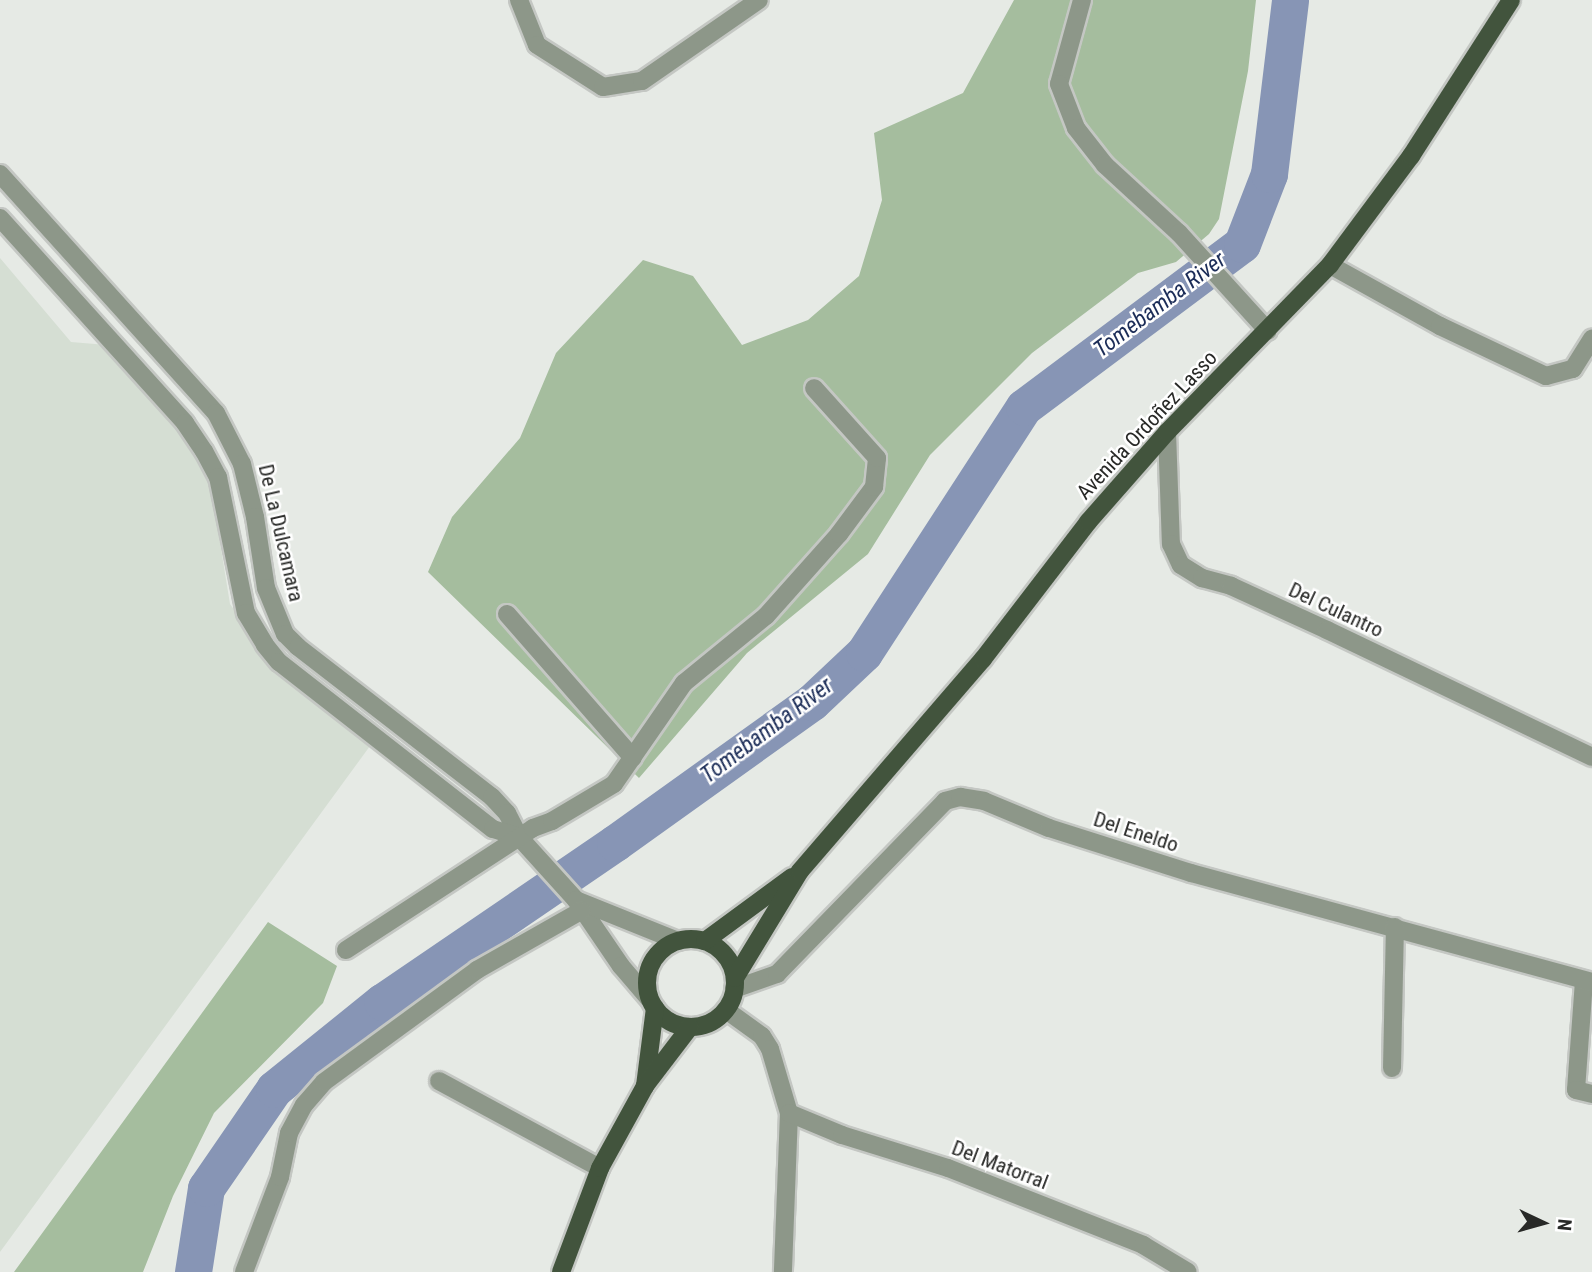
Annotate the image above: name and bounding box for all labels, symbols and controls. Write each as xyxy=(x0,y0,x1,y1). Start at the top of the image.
water label: Tomebamba River xyxy=(1089,246,1231,364)
street label: Avenida Ordoñez Lasso xyxy=(1072,345,1222,505)
street label: De La Dulcamara xyxy=(253,462,309,604)
street label: Del Culantro xyxy=(1285,577,1387,643)
water label: Tomebamba River xyxy=(696,672,838,790)
street label: Del Eneldo xyxy=(1090,806,1182,858)
street label: Del Matorral xyxy=(948,1135,1052,1195)
north arrow xyxy=(1508,1188,1578,1258)
text: N xyxy=(1552,1218,1576,1232)

